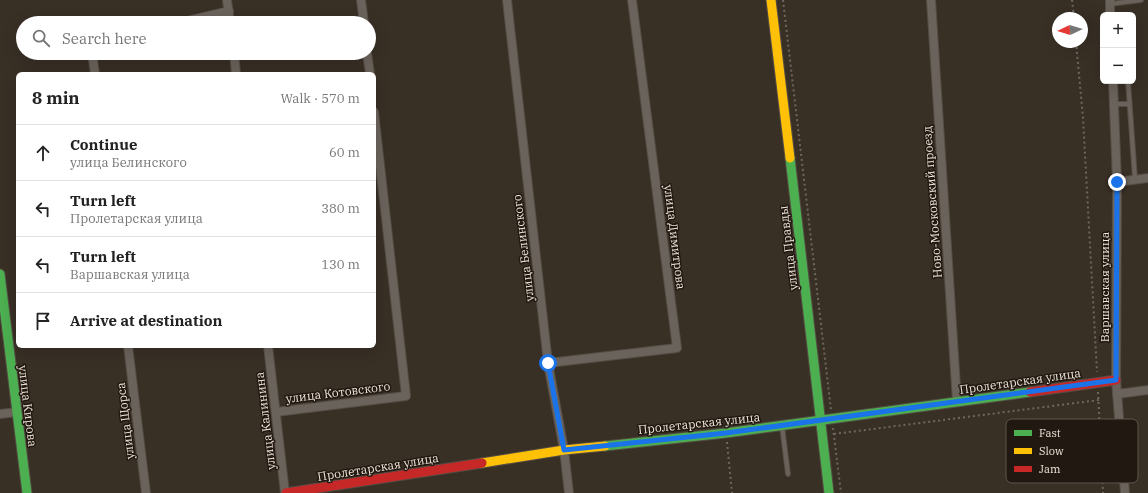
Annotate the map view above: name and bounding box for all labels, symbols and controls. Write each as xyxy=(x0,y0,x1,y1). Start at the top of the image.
north arrow xyxy=(1052,12,1088,48)
map controls xyxy=(1100,12,1136,84)
button: + xyxy=(1100,12,1136,48)
search box xyxy=(16,16,376,60)
icon: search xyxy=(30,27,52,49)
text: Search here xyxy=(62,29,147,48)
button: − xyxy=(1100,48,1136,84)
text: 8 min xyxy=(32,87,80,109)
text: Walk · 570 m xyxy=(281,90,360,107)
street label: Ново-Московский проезд xyxy=(919,125,945,279)
text: Continue xyxy=(70,135,137,154)
icon: ahead xyxy=(32,142,54,164)
text: 60 m xyxy=(329,144,360,161)
text: улица Белинского xyxy=(70,154,187,171)
route end xyxy=(1108,173,1126,191)
street label: улица Димитрова xyxy=(661,184,689,291)
text: Turn left xyxy=(70,191,136,210)
street label: улица Белинского xyxy=(509,193,537,302)
icon: left xyxy=(32,198,54,220)
text: 380 m xyxy=(321,200,360,217)
street label: улица Правды xyxy=(775,204,801,291)
text: Пролетарская улица xyxy=(70,210,203,227)
street label: Варшавская улица xyxy=(1097,231,1112,342)
text: Turn left xyxy=(70,247,136,266)
icon: left xyxy=(32,254,54,276)
text: 130 m xyxy=(321,256,360,273)
text: Варшавская улица xyxy=(70,266,190,283)
icon: arrive xyxy=(32,310,54,332)
text: Arrive at destination xyxy=(70,311,222,330)
route start xyxy=(539,354,557,372)
street label: улица Кирова xyxy=(16,364,40,448)
street label: Пролетарская улица xyxy=(958,365,1082,397)
street label: улица Калинина xyxy=(251,371,278,471)
street label: улица Котовского xyxy=(285,378,391,406)
street label: улица Щорса xyxy=(113,381,137,460)
street label: Пролетарская улица xyxy=(637,409,761,437)
legend xyxy=(1006,419,1138,483)
text: Fast xyxy=(1039,426,1061,440)
text: Slow xyxy=(1039,444,1064,458)
street label: Пролетарская улица xyxy=(316,450,440,484)
text: Jam xyxy=(1039,462,1061,476)

